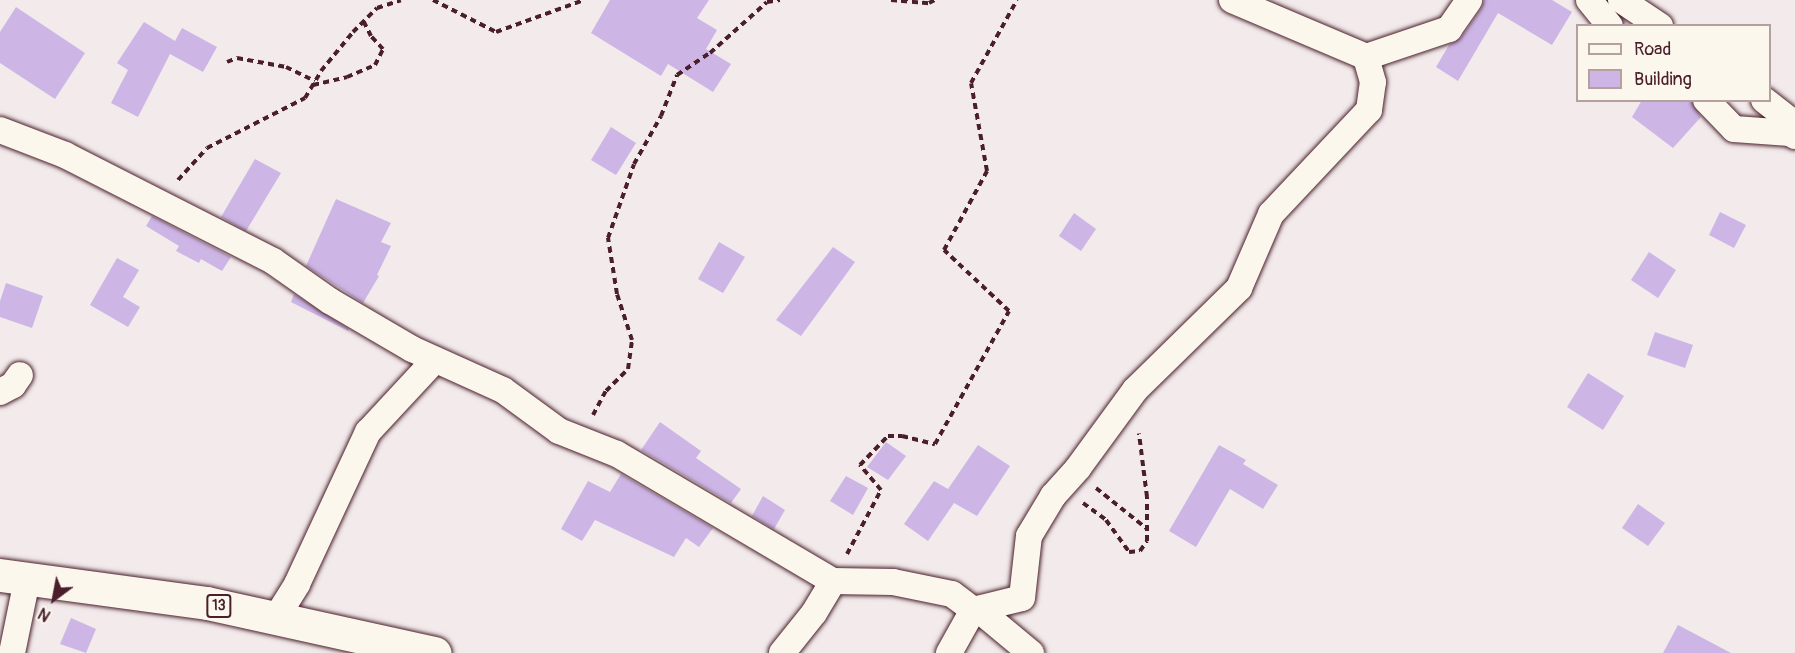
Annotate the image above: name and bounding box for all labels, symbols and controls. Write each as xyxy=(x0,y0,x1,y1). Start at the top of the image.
legend xyxy=(1576,24,1771,102)
text: Road xyxy=(1634,38,1671,61)
text: Building xyxy=(1634,68,1692,91)
north arrow xyxy=(24,569,84,629)
road number: 13 xyxy=(206,595,232,617)
text: N xyxy=(35,603,54,626)

